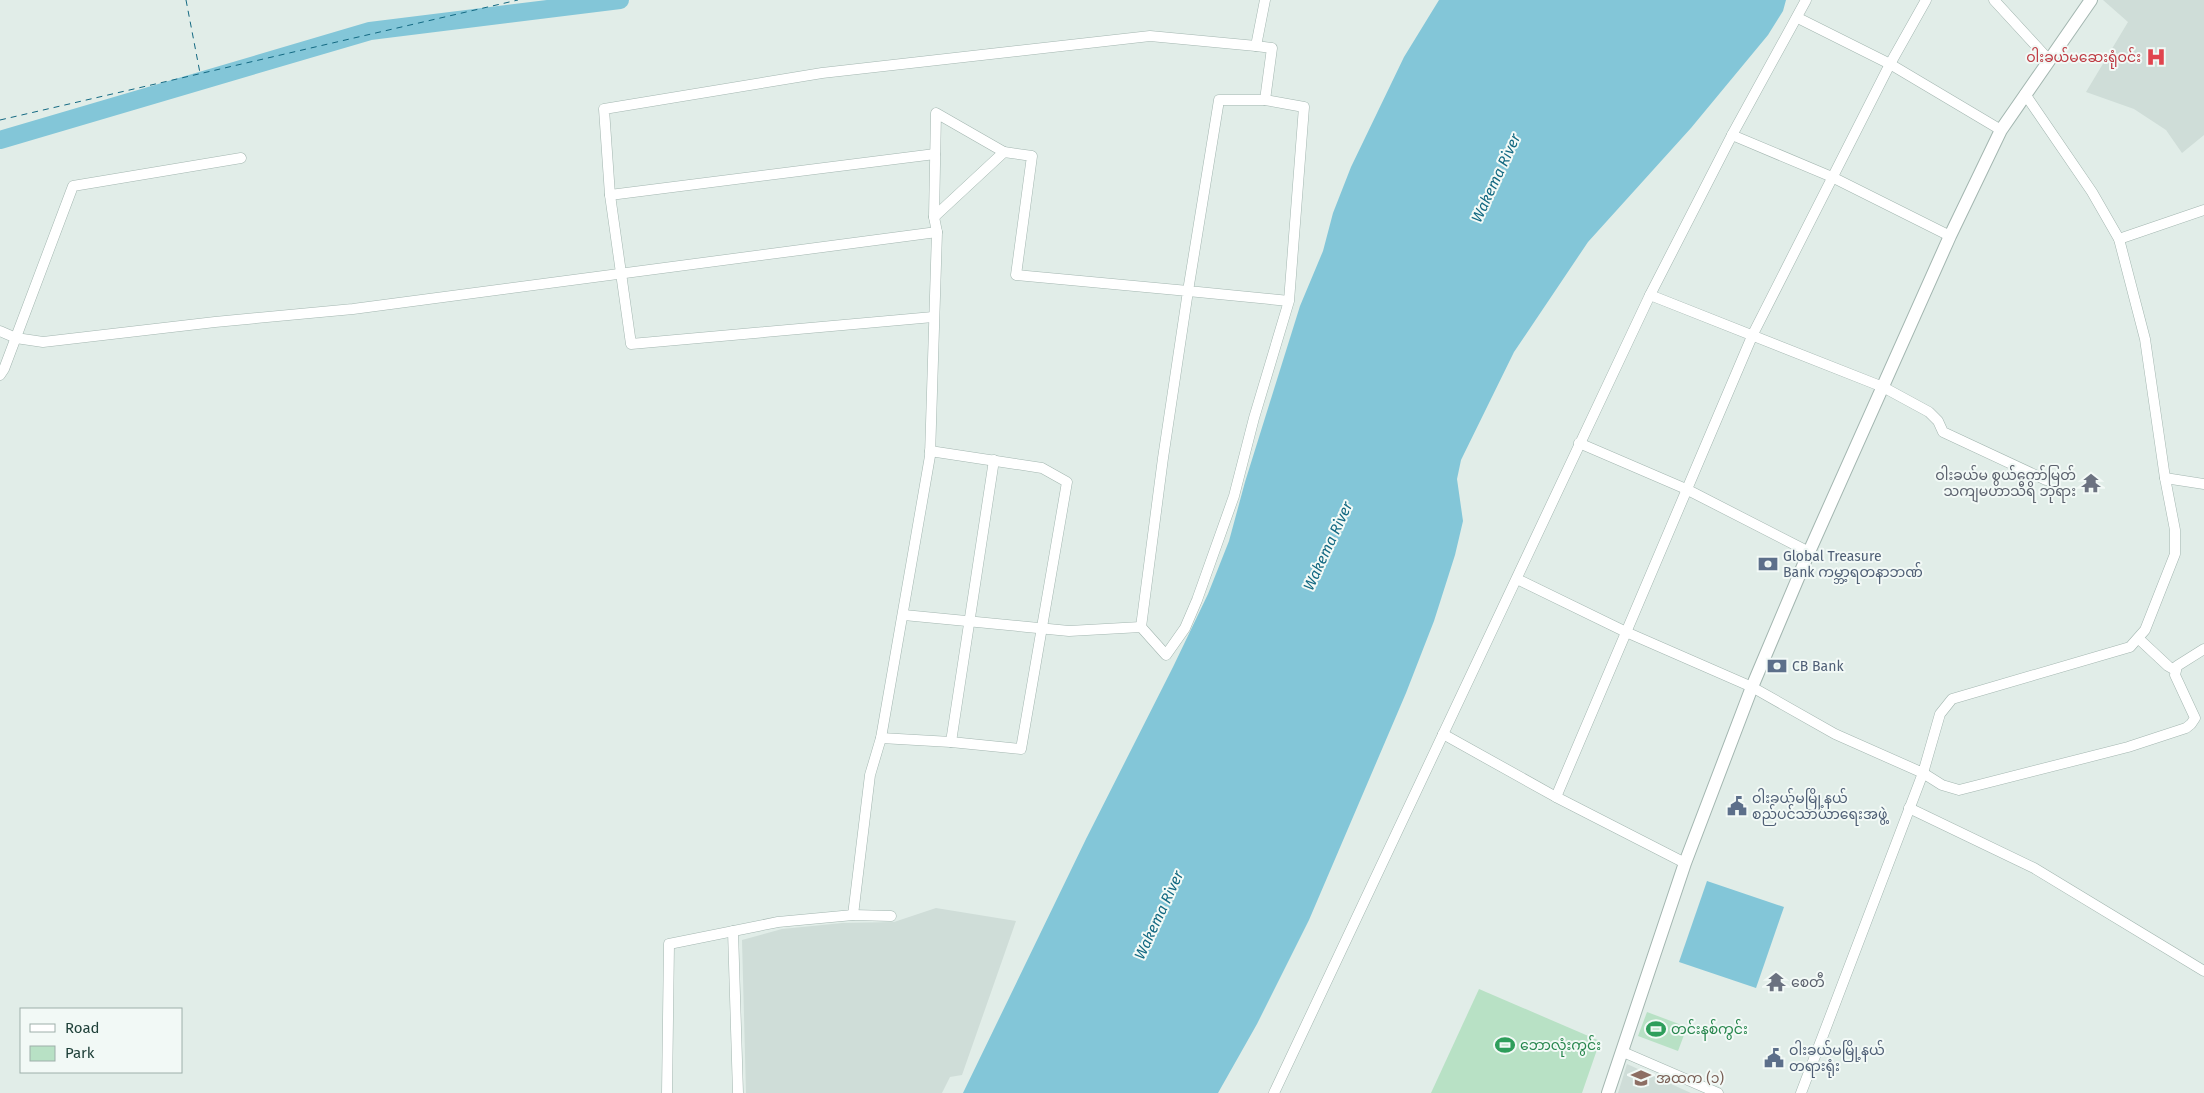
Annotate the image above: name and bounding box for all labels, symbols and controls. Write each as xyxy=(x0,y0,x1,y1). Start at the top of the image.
hospital icon: ဝါးခယ်မဆေးရုံဝင်း xyxy=(2145,46,2167,68)
place label: ဝါးခယ်မဆေးရုံဝင်း xyxy=(2026,47,2141,69)
water label: Wakema River xyxy=(1468,130,1525,225)
place label: ဝါးခယ်မ စွယ်တော်မြတ် သကျမဟာသီရိ ဘုရား xyxy=(1935,465,2076,503)
temple icon: ဝါးခယ်မ စွယ်တော်မြတ် သကျမဟာသီရိ ဘုရား xyxy=(2080,472,2102,494)
water label: Wakema River xyxy=(1300,498,1357,593)
place label: Global Treasure Bank ကမ္ဘာ့ရတနာဘဏ် xyxy=(1783,548,1923,584)
bank icon: Global Treasure Bank ကမ္ဘာ့ရတနာဘဏ် xyxy=(1757,553,1779,575)
bank icon: CB Bank xyxy=(1766,655,1788,677)
place label: CB Bank xyxy=(1792,658,1844,675)
place label: ဝါးခယ်မမြို့နယ် စည်ပင်သာယာရေးအဖွဲ့ xyxy=(1752,788,1889,826)
public building icon: ဝါးခယ်မမြို့နယ် စည်ပင်သာယာရေးအဖွဲ့ xyxy=(1726,795,1748,817)
water label: Wakema River xyxy=(1131,867,1188,962)
temple icon: စေတီ xyxy=(1765,971,1787,993)
place label: စေတီ xyxy=(1791,972,1825,991)
legend xyxy=(20,1008,182,1073)
sports icon: တင်းနစ်ကွင်း xyxy=(1645,1018,1667,1040)
text: Road xyxy=(65,1019,100,1037)
place label: တင်းနစ်ကွင်း xyxy=(1671,1019,1748,1041)
sports icon: ဘောလုံးကွင်း xyxy=(1494,1034,1516,1056)
place label: ဘောလုံးကွင်း xyxy=(1520,1035,1601,1057)
place label: ဝါးခယ်မမြို့နယ် တရားရုံး xyxy=(1789,1040,1885,1078)
text: Park xyxy=(65,1044,95,1062)
public building icon: ဝါးခယ်မမြို့နယ် တရားရုံး xyxy=(1763,1047,1785,1069)
school or university icon: အထက (၁) xyxy=(1630,1067,1652,1089)
place label: အထက (၁) xyxy=(1656,1070,1724,1087)

